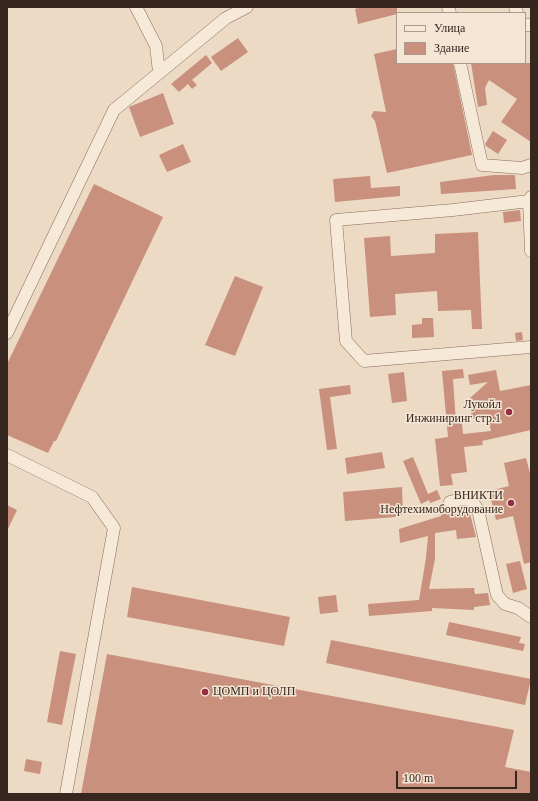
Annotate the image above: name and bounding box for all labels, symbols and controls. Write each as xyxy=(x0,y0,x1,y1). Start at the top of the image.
legend xyxy=(396,12,526,64)
text: Улица xyxy=(434,21,465,35)
text: Здание xyxy=(434,41,469,55)
place label: Лукойл Инжиниринг стр.1 xyxy=(406,398,501,426)
marker: Лукойл Инжиниринг стр.1 xyxy=(504,407,514,417)
place label: ВНИКТИ Нефтехимоборудование xyxy=(380,489,503,517)
marker: ВНИКТИ Нефтехимоборудование xyxy=(506,498,516,508)
place label: ЦОМП и ЦОЛП xyxy=(213,685,295,699)
marker: ЦОМП и ЦОЛП xyxy=(200,687,210,697)
scale bar xyxy=(398,763,519,789)
text: 100 m xyxy=(403,771,433,785)

